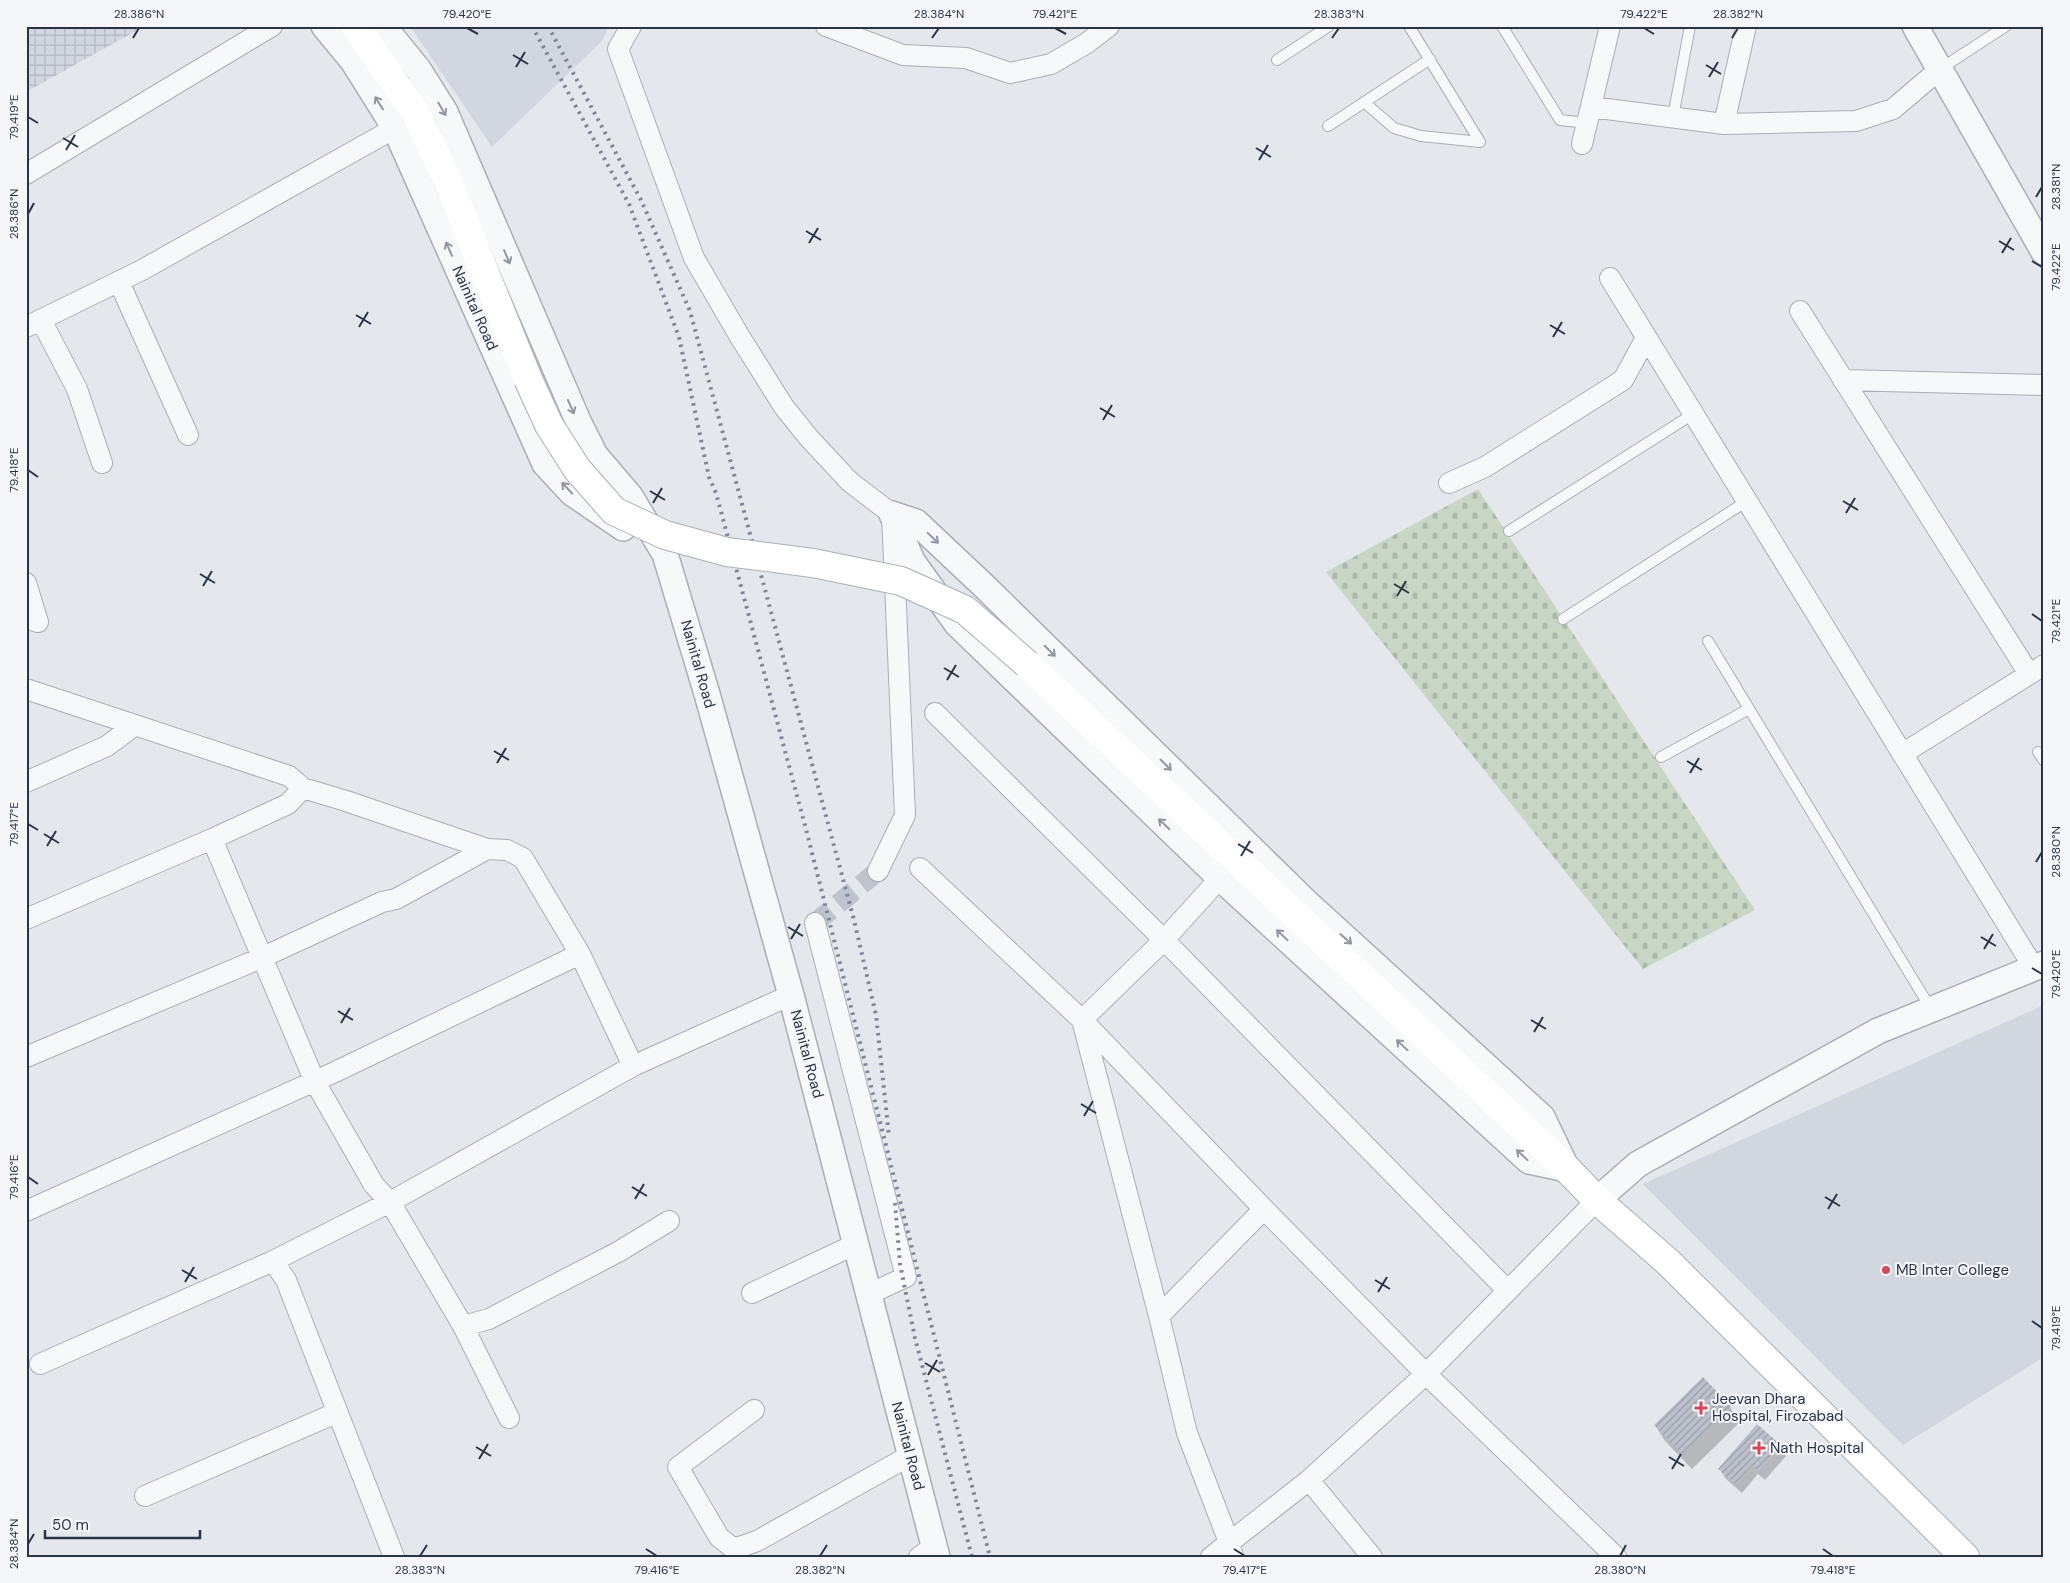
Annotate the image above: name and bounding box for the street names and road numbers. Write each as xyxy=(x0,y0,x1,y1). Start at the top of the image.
street label: Nainital Road xyxy=(447,263,503,353)
street label: Nainital Road xyxy=(676,618,720,710)
street label: Nainital Road xyxy=(786,1008,828,1100)
street label: Nainital Road xyxy=(887,1400,929,1492)

